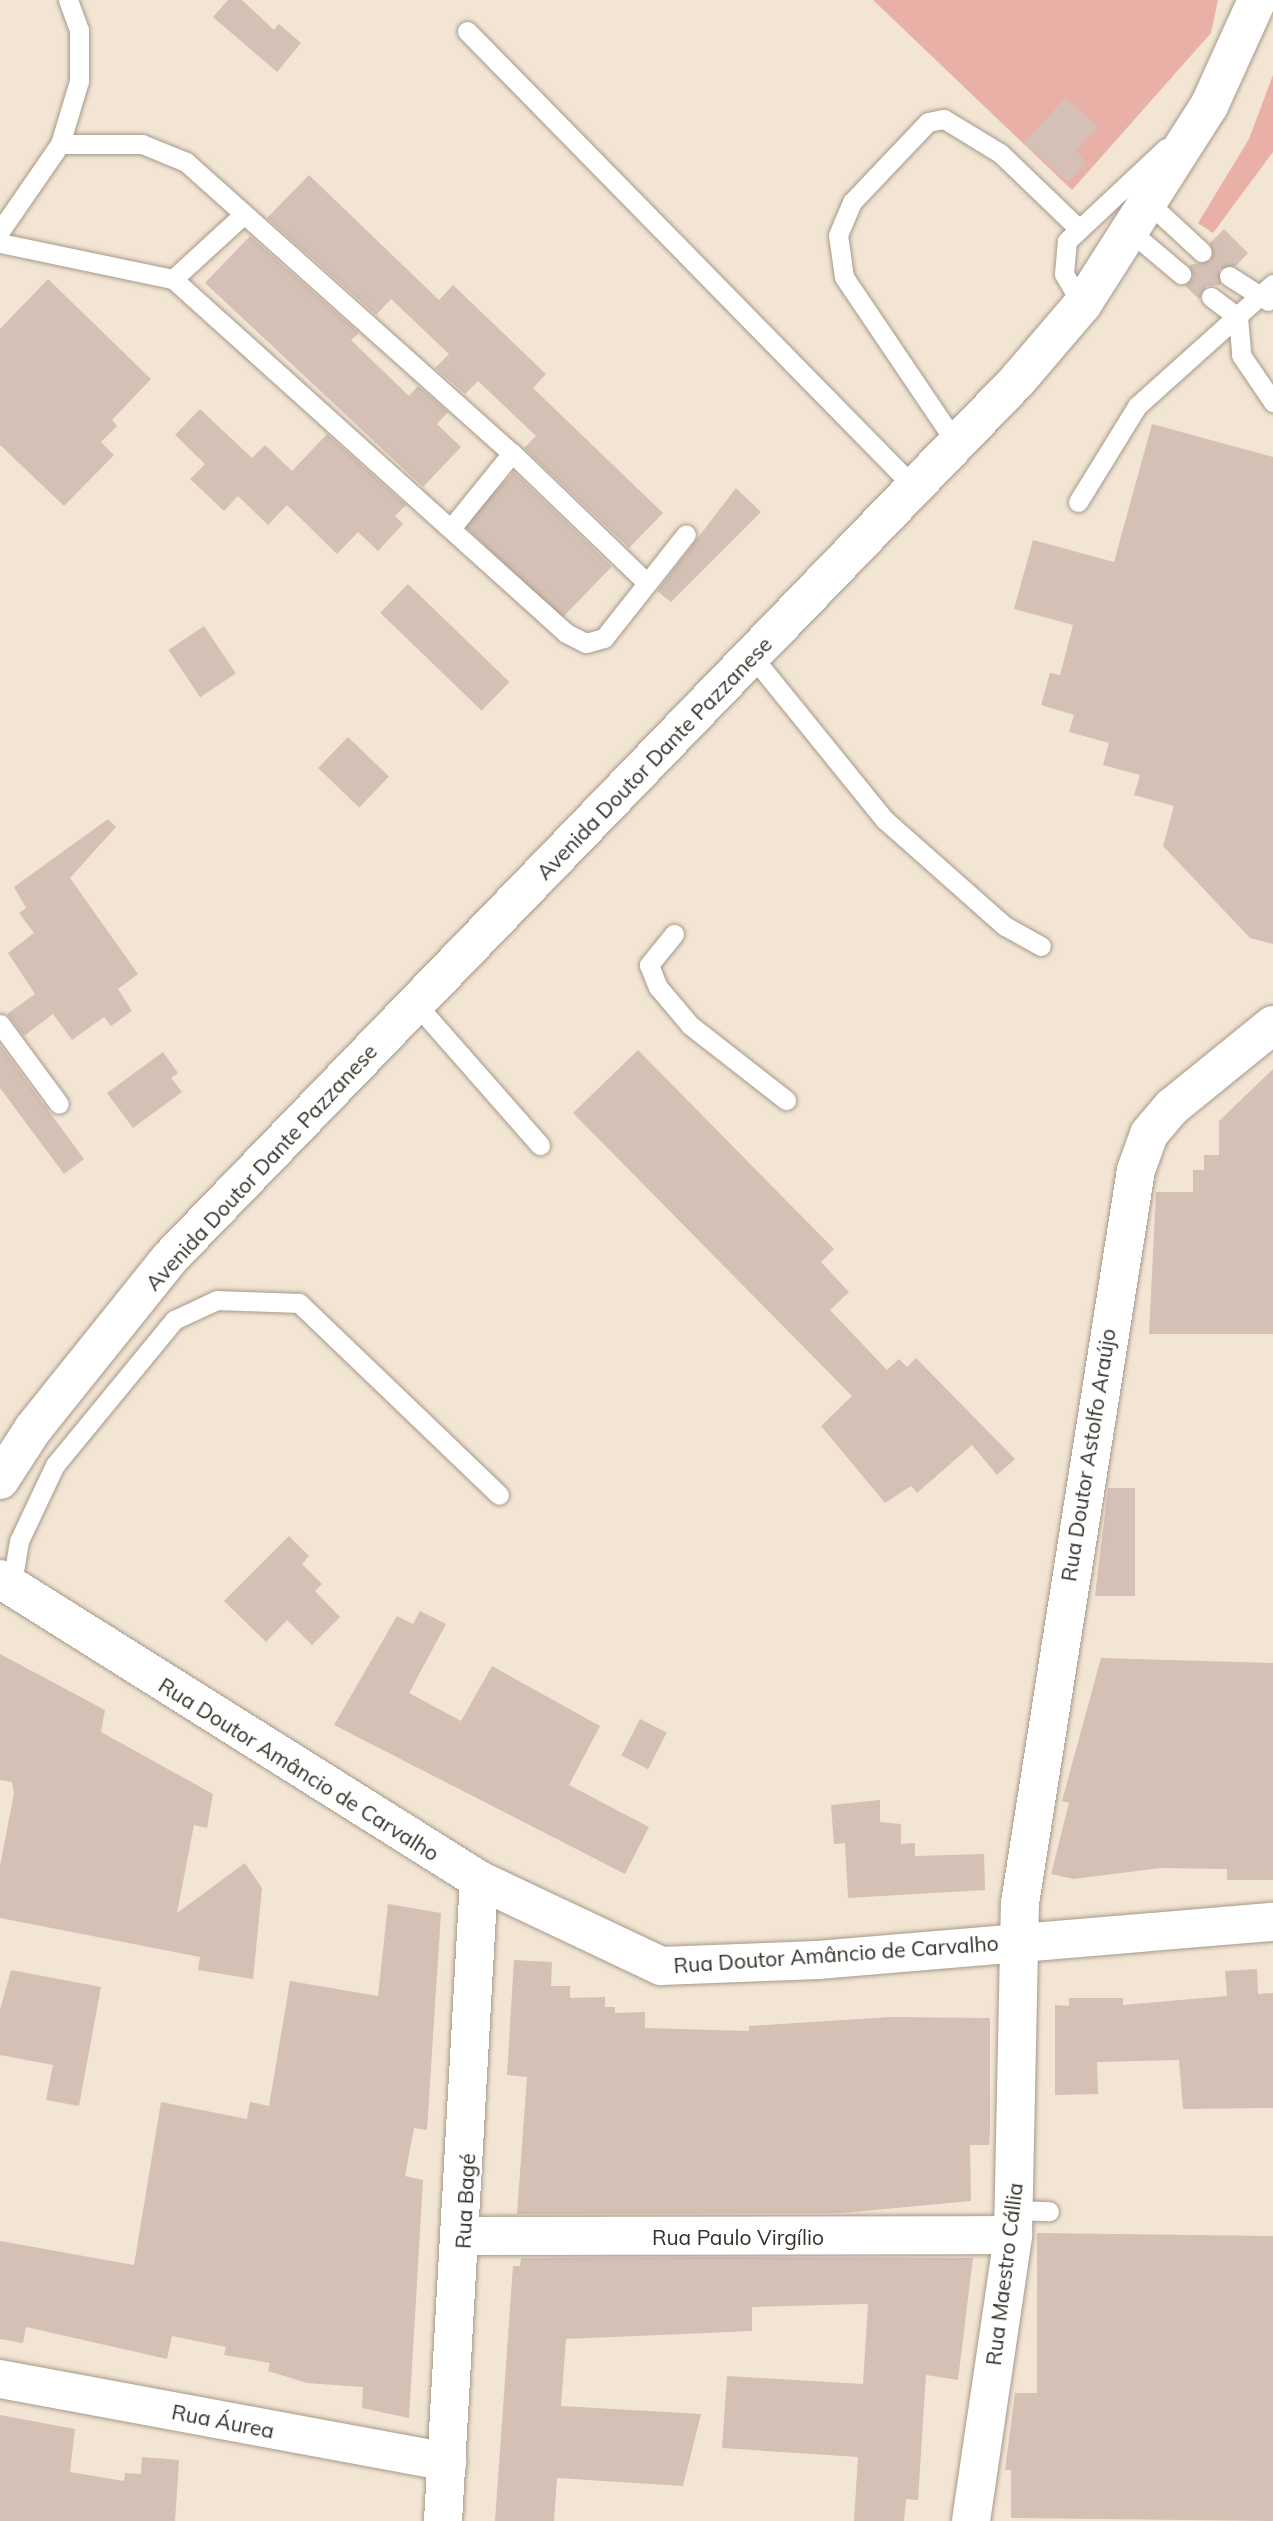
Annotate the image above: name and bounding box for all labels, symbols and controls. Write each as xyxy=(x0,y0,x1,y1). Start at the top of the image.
street label: Avenida Doutor Dante Pazzanese xyxy=(531,631,777,885)
street label: Avenida Doutor Dante Pazzanese xyxy=(140,1039,382,1295)
street label: Rua Doutor Astolfo Araújo xyxy=(1056,1327,1120,1583)
street label: Rua Doutor Amâncio de Carvalho xyxy=(154,1672,444,1866)
street label: Rua Doutor Amâncio de Carvalho xyxy=(673,1930,999,1978)
street label: Rua Bagé xyxy=(450,2153,480,2249)
street label: Rua Maestro Cállia xyxy=(980,2181,1028,2367)
street label: Rua Paulo Virgílio xyxy=(652,2224,824,2250)
street label: Rua Áurea xyxy=(170,2399,276,2443)

